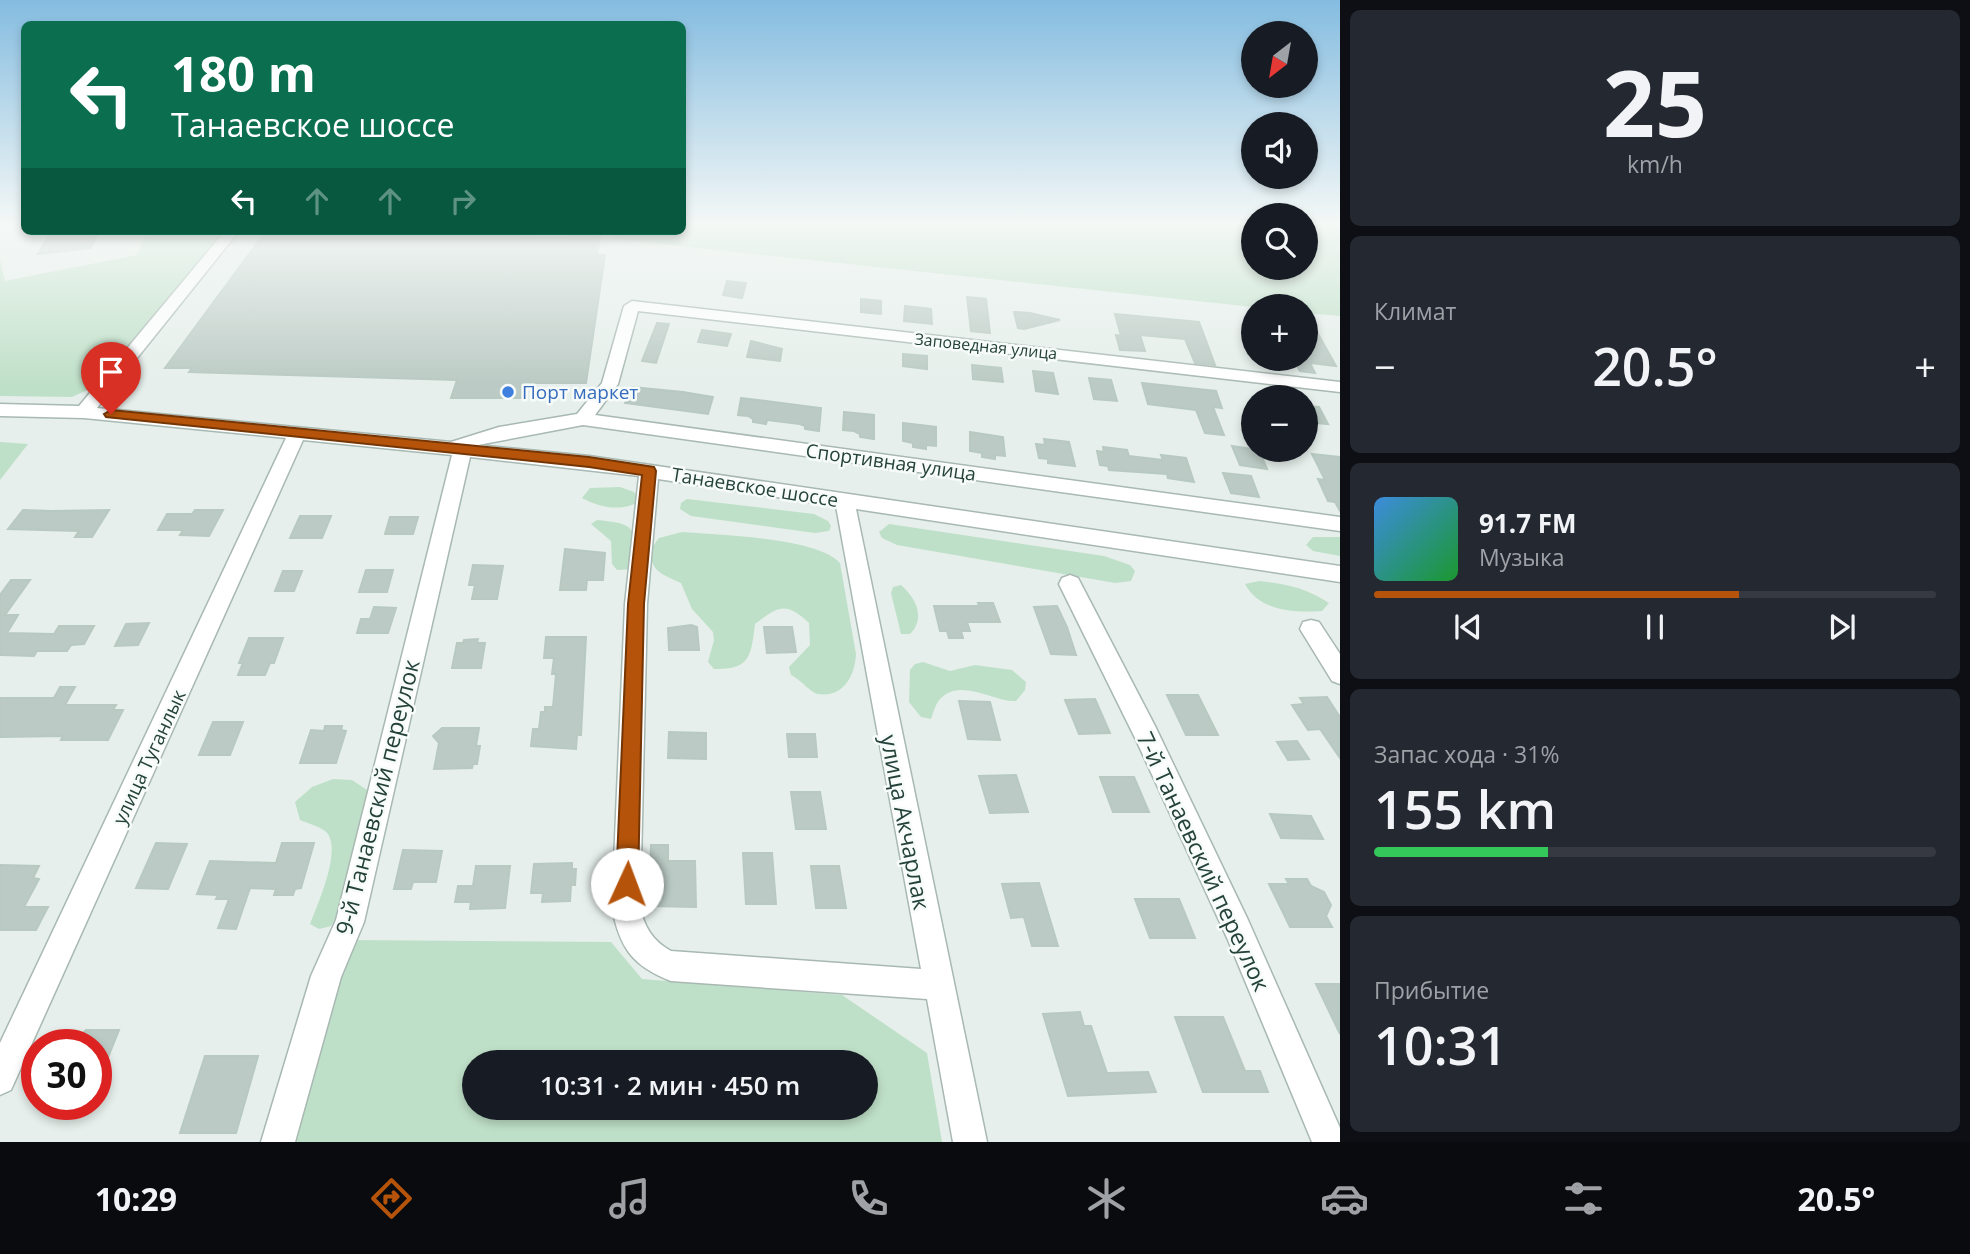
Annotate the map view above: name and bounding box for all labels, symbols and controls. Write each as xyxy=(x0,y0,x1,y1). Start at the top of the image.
north arrow xyxy=(1241,21,1318,98)
map controls xyxy=(1241,21,1318,462)
text: 180 m xyxy=(171,40,316,106)
text: 25 xyxy=(1603,40,1707,164)
icon: left xyxy=(56,49,147,140)
text: Танаевское шоссе xyxy=(171,103,455,146)
button: sound xyxy=(1241,112,1318,189)
text: km/h xyxy=(1627,148,1683,180)
icon: left xyxy=(225,182,263,220)
icon: ahead xyxy=(298,182,336,220)
icon: ahead xyxy=(371,182,409,220)
icon: right xyxy=(444,182,482,220)
button: search xyxy=(1241,203,1318,280)
button: + xyxy=(1241,294,1318,371)
text: Климат xyxy=(1374,295,1456,327)
street label: Заповедная улица xyxy=(914,328,1058,364)
text: 20.5° xyxy=(1592,330,1718,401)
text: − xyxy=(1374,340,1396,392)
text: + xyxy=(1914,340,1936,392)
pin xyxy=(81,342,141,414)
icon: arrive xyxy=(92,353,130,391)
place label: Порт маркет xyxy=(522,379,638,405)
marker: Порт маркет xyxy=(500,384,516,400)
button: − xyxy=(1241,385,1318,462)
street label: Спортивная улица xyxy=(804,437,978,487)
street label: Танаевское шоссе xyxy=(670,461,840,513)
text: 91.7 FM xyxy=(1479,505,1577,541)
text: Музыка xyxy=(1479,541,1565,573)
icon: previous xyxy=(1449,608,1487,646)
icon: pause xyxy=(1636,608,1674,646)
icon: next xyxy=(1823,608,1861,646)
street label: 9-й Танаевский переулок xyxy=(327,656,427,938)
street label: улица Туганлык xyxy=(106,685,192,829)
street label: 7-й Танаевский переулок xyxy=(1130,726,1278,996)
street label: улица Акчарлак xyxy=(873,732,939,912)
text: Запас хода · 31% xyxy=(1374,738,1559,770)
text: 155 km xyxy=(1374,773,1556,844)
position arrow xyxy=(590,847,664,921)
text: Прибытие xyxy=(1374,974,1489,1006)
text: 10:31 xyxy=(1374,1009,1507,1080)
speed limit sign: 30 xyxy=(21,1029,112,1120)
text: 10:31 · 2 мин · 450 m xyxy=(540,1067,800,1103)
icon: directions xyxy=(367,1174,416,1223)
icon: music xyxy=(605,1174,654,1223)
icon: phone xyxy=(844,1174,893,1223)
icon: climate xyxy=(1082,1174,1131,1223)
icon: car xyxy=(1320,1174,1369,1223)
icon: filters xyxy=(1559,1174,1608,1223)
text: 10:29 xyxy=(95,1177,177,1220)
text: 20.5° xyxy=(1797,1177,1875,1220)

